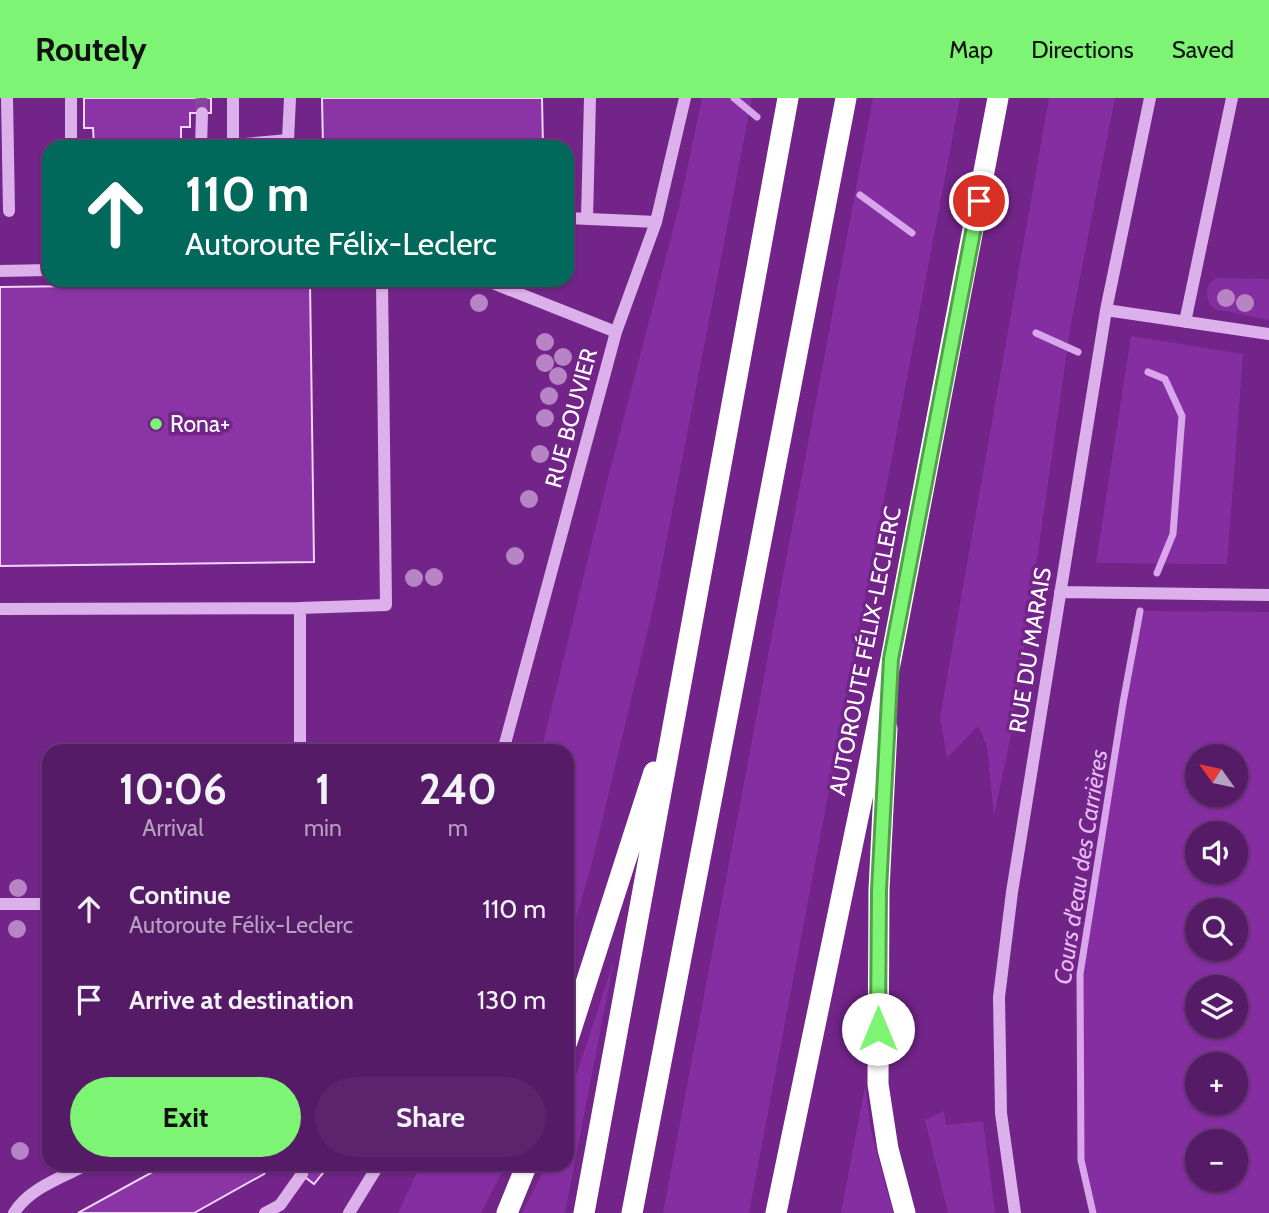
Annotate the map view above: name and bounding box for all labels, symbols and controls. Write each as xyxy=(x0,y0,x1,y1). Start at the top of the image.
text: Routely xyxy=(35,29,147,69)
text: Map xyxy=(949,35,993,64)
text: Directions xyxy=(1031,35,1134,64)
text: Saved xyxy=(1172,35,1234,64)
text: 110 m xyxy=(185,164,309,223)
icon: ahead xyxy=(70,168,161,259)
pin xyxy=(949,171,1009,231)
icon: arrive xyxy=(960,182,998,220)
text: Autoroute Félix-Leclerc xyxy=(185,224,497,263)
street label: RUE BOUVIER xyxy=(539,345,603,491)
place label: Rona+ xyxy=(170,410,230,438)
marker: Rona+ xyxy=(148,416,164,432)
street label: AUTOROUTE FÉLIX-LECLERC xyxy=(822,504,907,798)
street label: RUE DU MARAIS xyxy=(1003,565,1057,735)
north arrow xyxy=(1185,744,1248,807)
map controls xyxy=(1185,744,1248,1192)
water label: Cours d'eau des Carrières xyxy=(1048,747,1113,986)
text: 10:06 xyxy=(119,763,227,815)
text: 1 xyxy=(315,763,331,815)
text: 240 xyxy=(419,763,497,815)
text: Arrival xyxy=(142,814,204,842)
text: min xyxy=(304,814,342,842)
text: m xyxy=(448,814,468,842)
button: sound xyxy=(1185,821,1248,884)
text: Continue xyxy=(129,879,231,911)
icon: ahead xyxy=(70,890,108,928)
text: 110 m xyxy=(482,893,546,925)
button: search xyxy=(1185,898,1248,961)
text: Autoroute Félix-Leclerc xyxy=(129,911,353,939)
button: layers xyxy=(1185,975,1248,1038)
icon: arrive xyxy=(70,981,108,1019)
text: Arrive at destination xyxy=(129,984,354,1016)
text: 130 m xyxy=(477,984,546,1016)
position arrow xyxy=(841,992,915,1066)
button: + xyxy=(1185,1052,1248,1115)
button: Exit xyxy=(70,1077,301,1157)
button: Share xyxy=(315,1077,546,1157)
button: − xyxy=(1185,1129,1248,1192)

